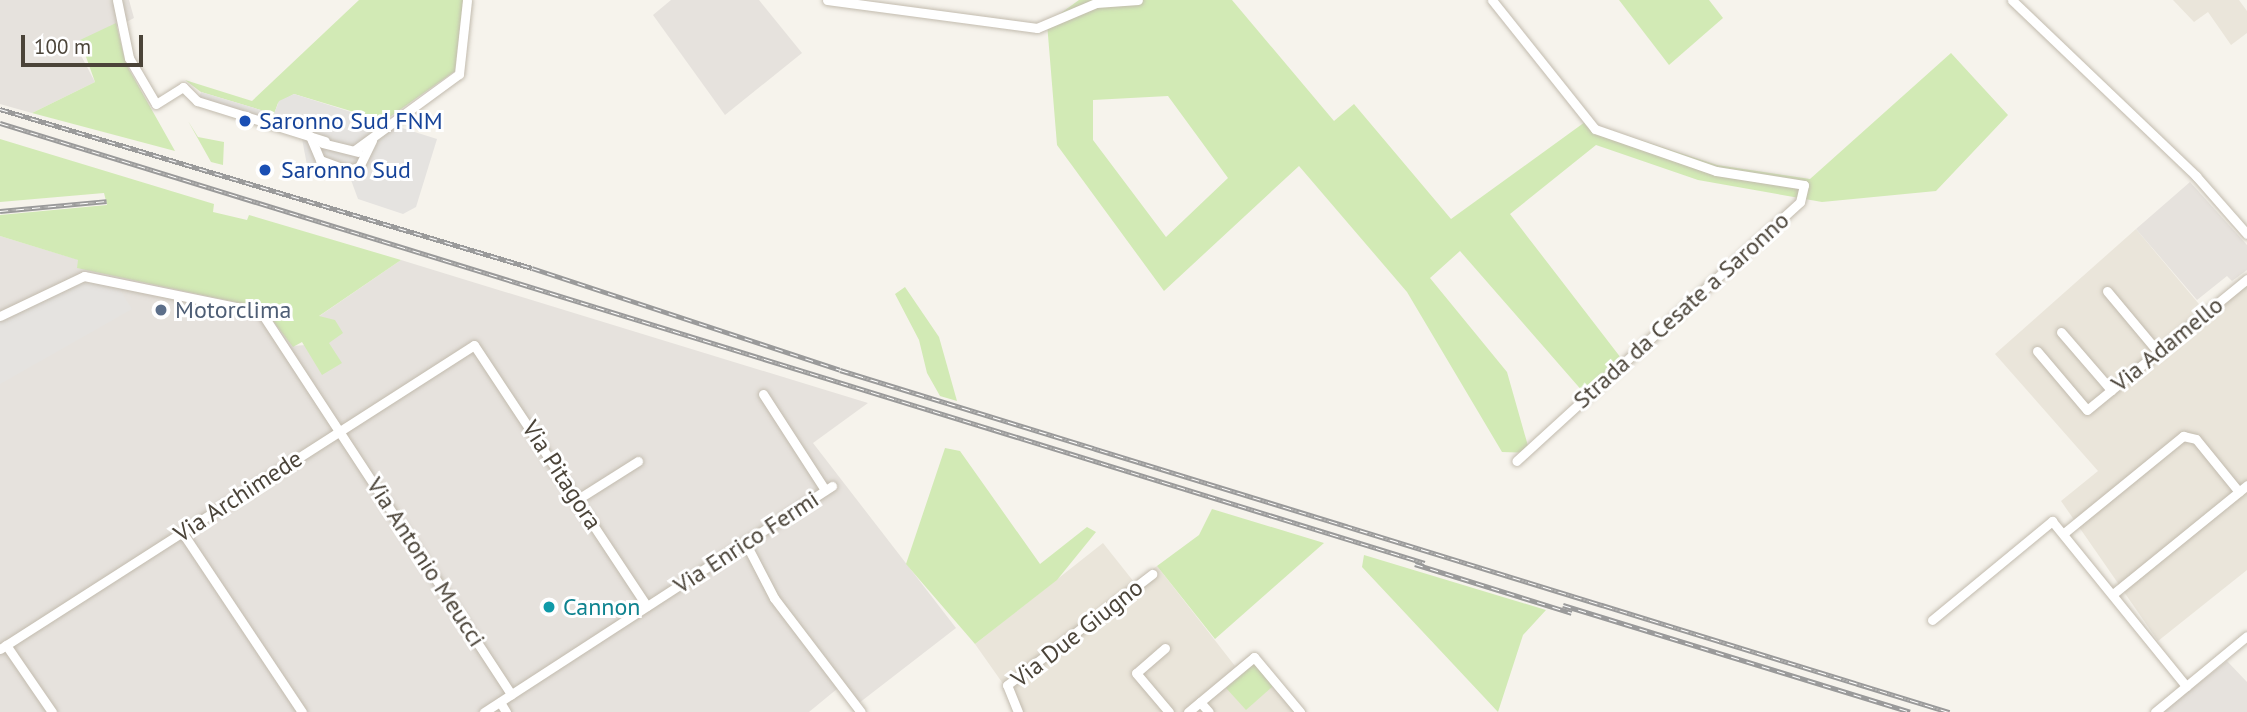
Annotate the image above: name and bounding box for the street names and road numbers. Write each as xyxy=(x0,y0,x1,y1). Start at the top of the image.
street label: Strada da Cesate a Saronno xyxy=(1567,206,1795,414)
street label: Via Adamello xyxy=(2105,290,2229,398)
street label: Via Pitagora xyxy=(516,415,608,535)
street label: Via Archimede xyxy=(168,444,308,548)
street label: Via Antonio Meucci xyxy=(360,472,492,652)
street label: Via Enrico Fermi xyxy=(668,484,824,600)
street label: Via Due Giugno xyxy=(1006,573,1148,693)

